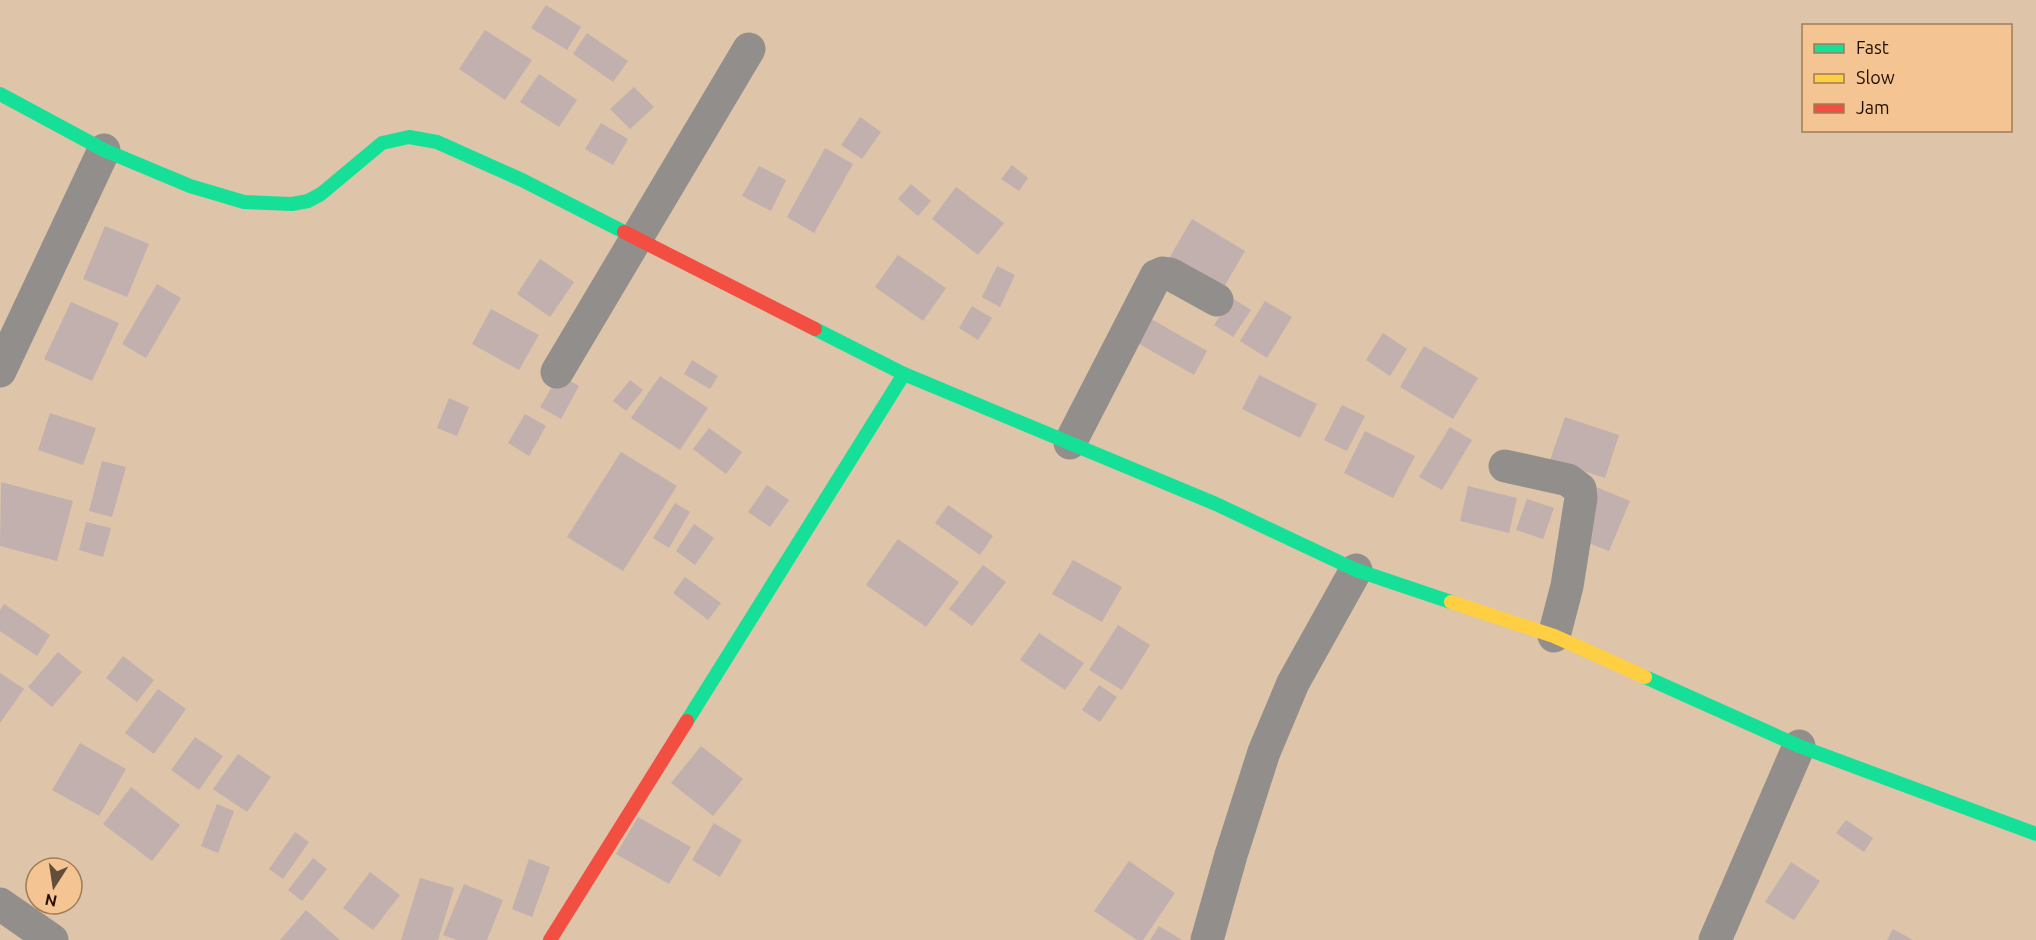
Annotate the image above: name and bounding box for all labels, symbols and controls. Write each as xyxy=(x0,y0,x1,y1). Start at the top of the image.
legend xyxy=(1802,24,2012,132)
text: Fast xyxy=(1856,37,1889,57)
text: Slow xyxy=(1856,67,1895,87)
text: Jam xyxy=(1856,97,1890,117)
north arrow xyxy=(24,856,84,916)
text: N xyxy=(43,891,59,911)

